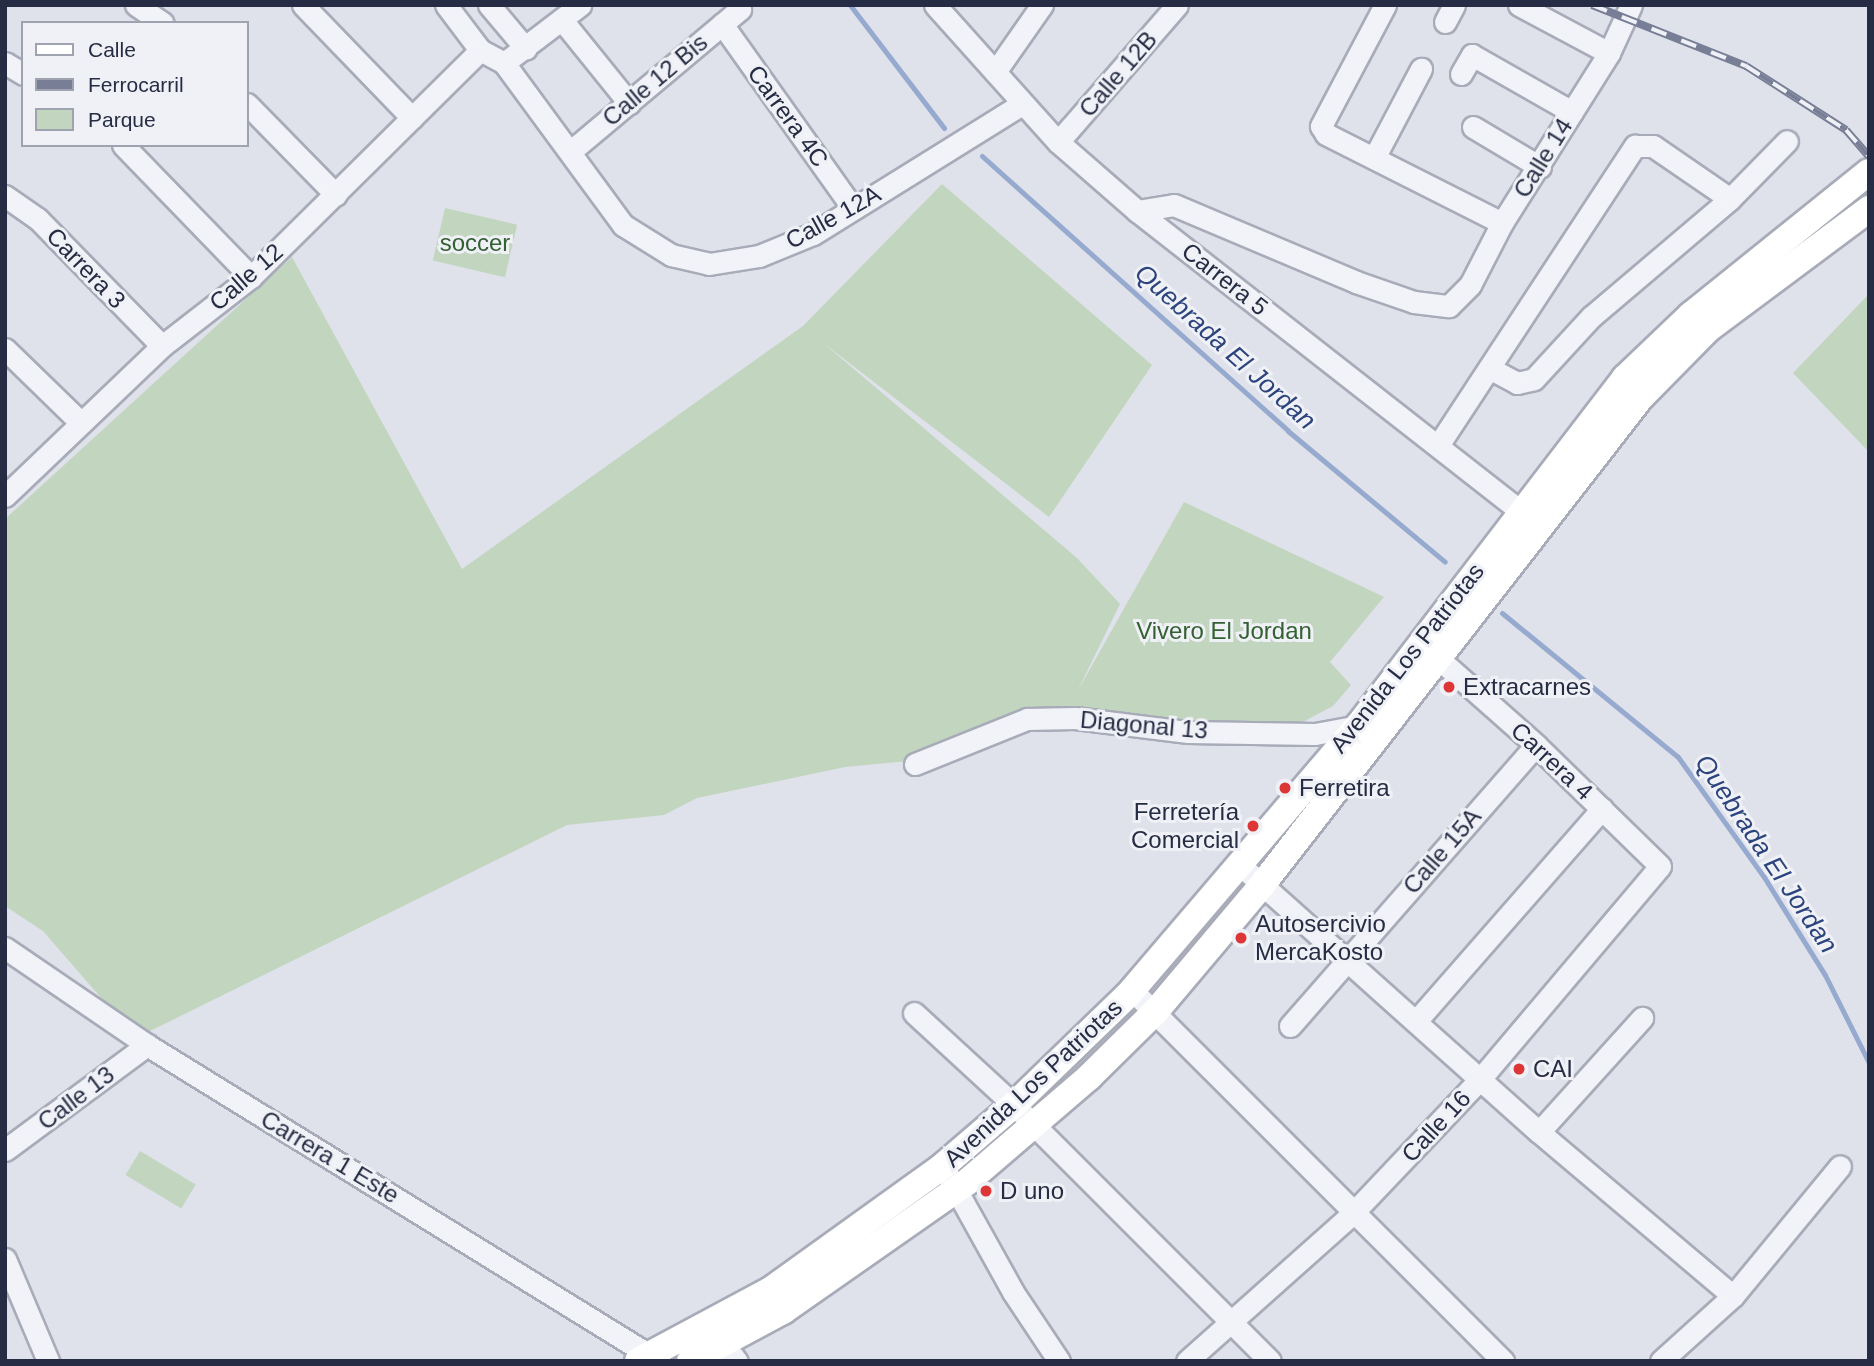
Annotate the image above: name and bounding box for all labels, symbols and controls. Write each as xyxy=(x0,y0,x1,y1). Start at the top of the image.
legend xyxy=(21,21,248,147)
street label: Calle 12B xyxy=(1073,25,1163,123)
street label: Calle 12 Bis xyxy=(597,28,713,132)
text: Calle xyxy=(88,38,136,61)
street label: Carrera 4C xyxy=(741,60,835,172)
text: Ferrocarril xyxy=(88,73,184,96)
text: Parque xyxy=(88,108,156,131)
street label: Calle 14 xyxy=(1507,113,1579,203)
street label: Calle 12A xyxy=(781,179,885,255)
street label: Carrera 3 xyxy=(40,222,132,314)
park label: soccer xyxy=(440,229,510,257)
street label: Carrera 5 xyxy=(1176,236,1274,322)
street label: Calle 12 xyxy=(203,237,289,317)
water label: Quebrada El Jordan xyxy=(1128,258,1322,436)
street label: Avenida Los Patriotas xyxy=(1324,557,1490,759)
park label: Vivero El Jordan xyxy=(1136,617,1312,645)
place label: Extracarnes xyxy=(1463,673,1591,701)
marker: Extracarnes xyxy=(1441,679,1457,695)
street label: Diagonal 13 xyxy=(1079,705,1209,745)
street label: Carrera 4 xyxy=(1505,716,1599,806)
water label: Quebrada El Jordan xyxy=(1688,749,1844,959)
place label: Ferretira xyxy=(1299,774,1390,802)
marker: Ferretira xyxy=(1277,780,1293,796)
place label: Ferretería Comercial xyxy=(1131,798,1239,854)
street label: Calle 15A xyxy=(1397,802,1487,900)
marker: Ferretería Comercial xyxy=(1245,818,1261,834)
place label: Autosercivio MercaKosto xyxy=(1255,910,1386,966)
marker: Autosercivio MercaKosto xyxy=(1233,930,1249,946)
street label: Avenida Los Patriotas xyxy=(938,993,1128,1173)
place label: CAI xyxy=(1533,1055,1573,1083)
street label: Calle 13 xyxy=(32,1060,120,1136)
marker: CAI xyxy=(1511,1061,1527,1077)
street label: Calle 16 xyxy=(1395,1084,1477,1168)
street label: Carrera 1 Este xyxy=(256,1104,404,1210)
place label: D uno xyxy=(1000,1177,1064,1205)
marker: D uno xyxy=(978,1183,994,1199)

